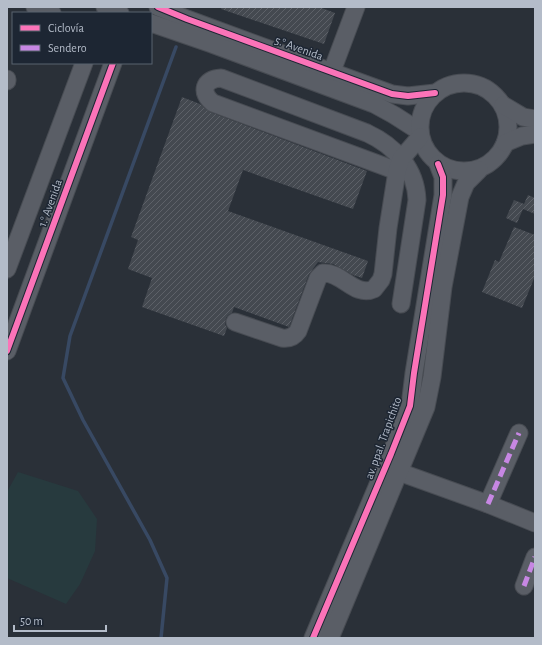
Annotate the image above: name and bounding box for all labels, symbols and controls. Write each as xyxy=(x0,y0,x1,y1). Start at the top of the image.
legend xyxy=(12,12,152,64)
text: Ciclovía xyxy=(48,22,84,34)
street label: 5.° Avenida xyxy=(273,34,325,62)
text: Sendero xyxy=(48,42,87,54)
street label: 1.° Avenida xyxy=(36,177,64,228)
street label: av. ppal. Trapichito xyxy=(363,395,403,481)
scale bar xyxy=(14,607,106,633)
text: 50 m xyxy=(20,615,43,627)

